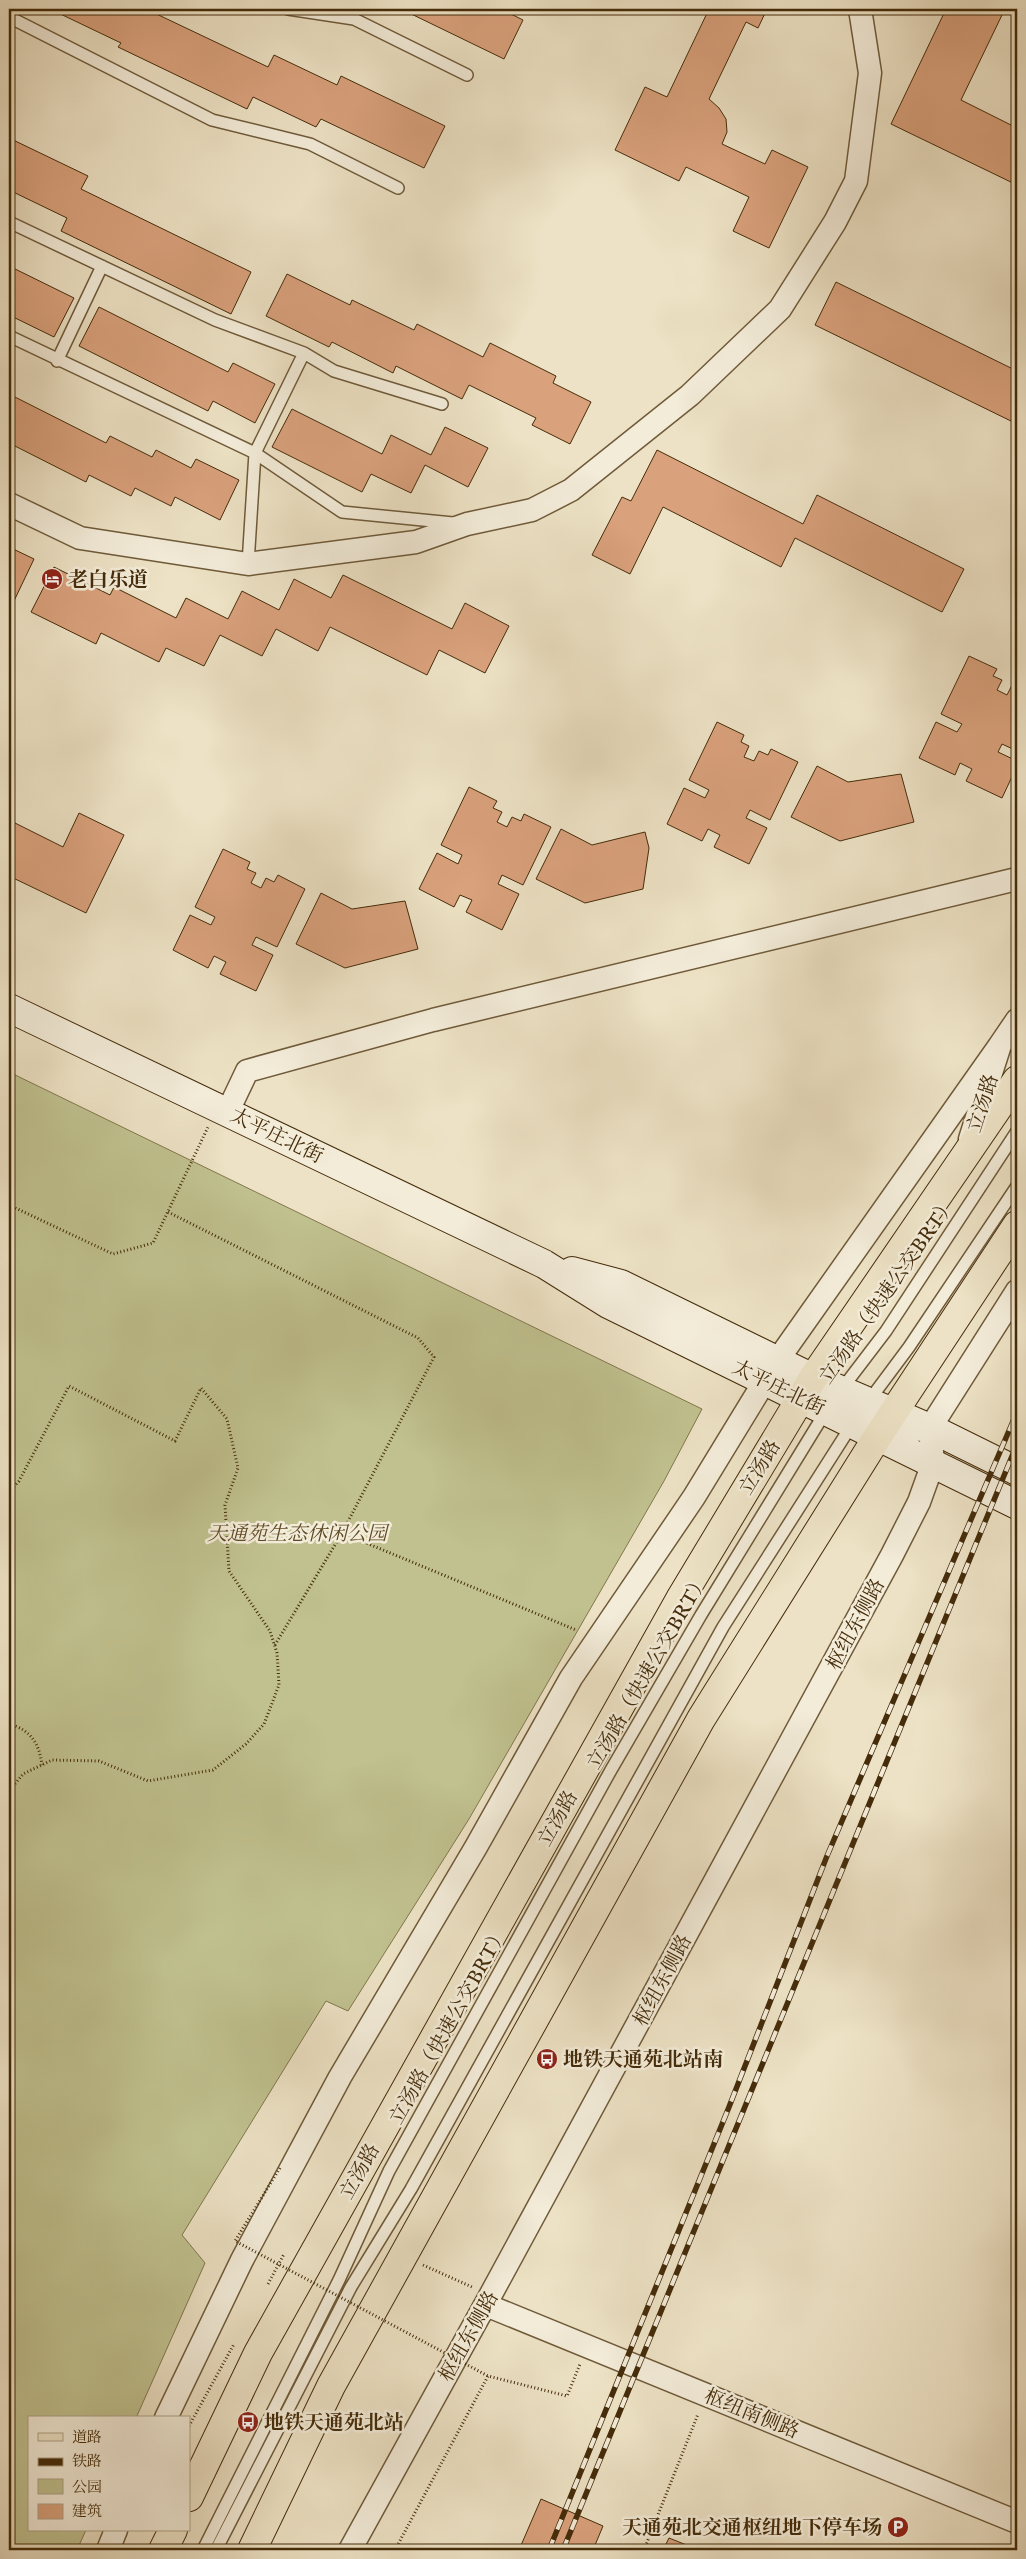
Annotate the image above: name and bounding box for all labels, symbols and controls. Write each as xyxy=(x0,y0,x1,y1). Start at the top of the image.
hotel icon: 老白乐道 xyxy=(40,567,64,591)
place label: 老白乐道 xyxy=(68,568,148,593)
street label: 立汤路 xyxy=(962,1071,1005,1136)
street label: 太平庄北街 xyxy=(226,1103,327,1170)
street label: 立汤路（快速公交BRT） xyxy=(814,1193,962,1389)
street label: 太平庄北街 xyxy=(728,1355,829,1422)
street label: 立汤路 xyxy=(734,1436,786,1500)
park label: 天通苑生态休闲公园 xyxy=(207,1522,390,1547)
street label: 立汤路（快速公交BRT） xyxy=(582,1569,715,1774)
street label: 枢纽东侧路 xyxy=(822,1575,891,1675)
street label: 立汤路 xyxy=(533,1786,584,1851)
street label: 立汤路（快速公交BRT） xyxy=(384,1922,514,2129)
street label: 枢纽东侧路 xyxy=(629,1931,698,2031)
bus stop icon: 地铁天通苑北站南 xyxy=(535,2047,559,2071)
place label: 地铁天通苑北站南 xyxy=(563,2048,723,2073)
street label: 立汤路 xyxy=(335,2139,386,2204)
street label: 枢纽东侧路 xyxy=(434,2287,504,2387)
street label: 枢纽南侧路 xyxy=(700,2384,802,2445)
bus stop icon: 地铁天通苑北站 xyxy=(236,2410,260,2434)
place label: 地铁天通苑北站 xyxy=(264,2411,404,2436)
legend xyxy=(28,2416,190,2532)
text: 道路 xyxy=(72,2428,102,2447)
text: 铁路 xyxy=(72,2452,102,2471)
text: 公园 xyxy=(72,2478,102,2497)
text: 建筑 xyxy=(72,2502,102,2521)
parking icon: 天通苑北交通枢纽地下停车场 xyxy=(886,2515,910,2539)
place label: 天通苑北交通枢纽地下停车场 xyxy=(622,2516,882,2541)

